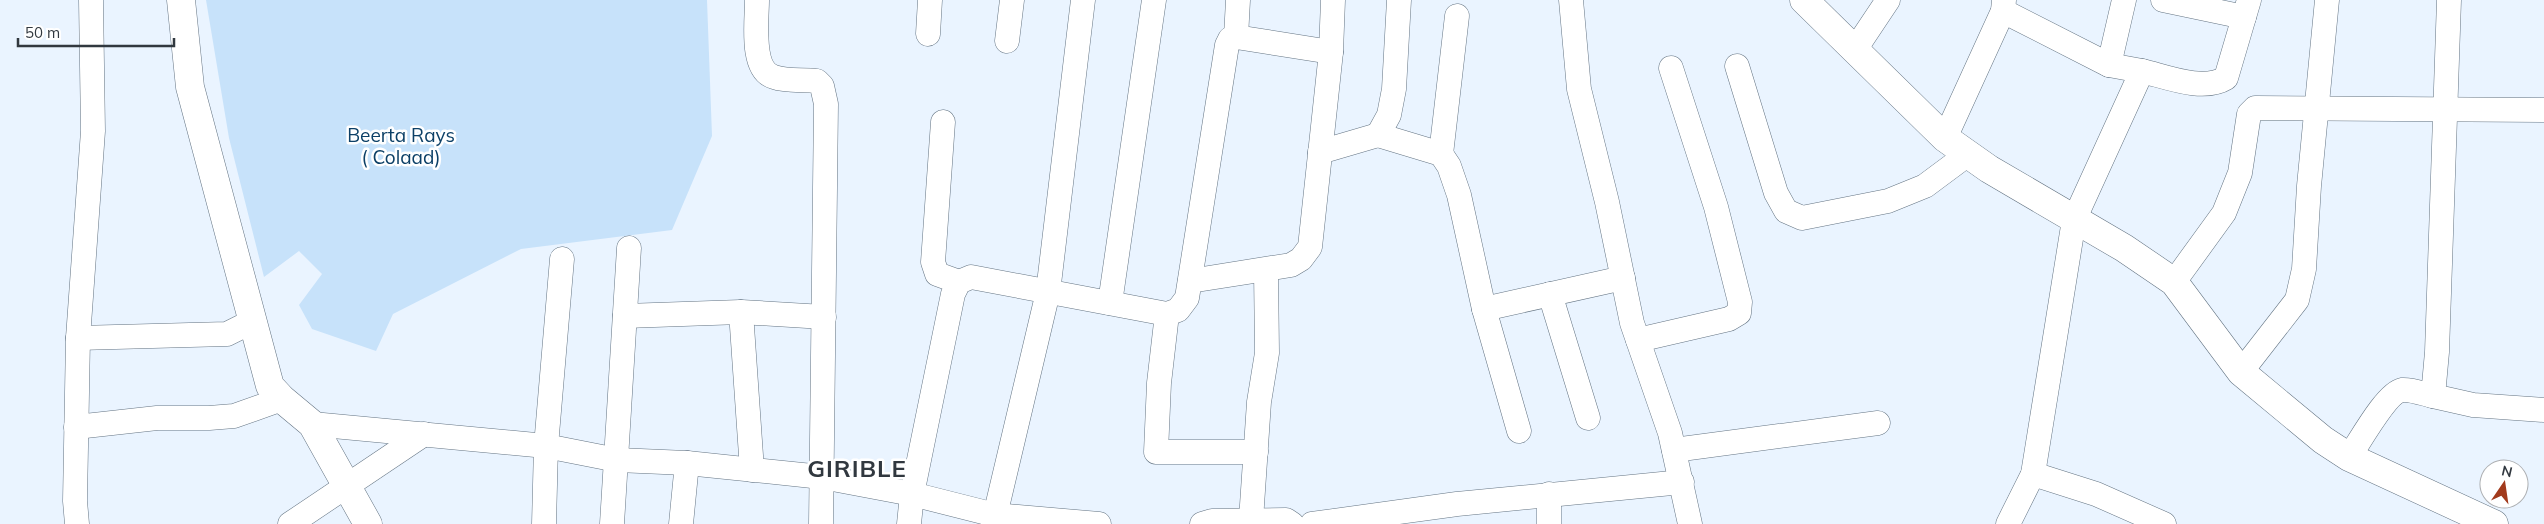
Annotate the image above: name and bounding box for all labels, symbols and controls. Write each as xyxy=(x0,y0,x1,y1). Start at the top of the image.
scale bar xyxy=(18,15,174,47)
text: 50 m xyxy=(25,23,60,42)
park label: Beerta Rays ( Colaad) xyxy=(347,123,455,169)
district label: GIRIBLE xyxy=(807,453,907,483)
north arrow xyxy=(2479,459,2529,509)
text: N xyxy=(2500,461,2514,481)

